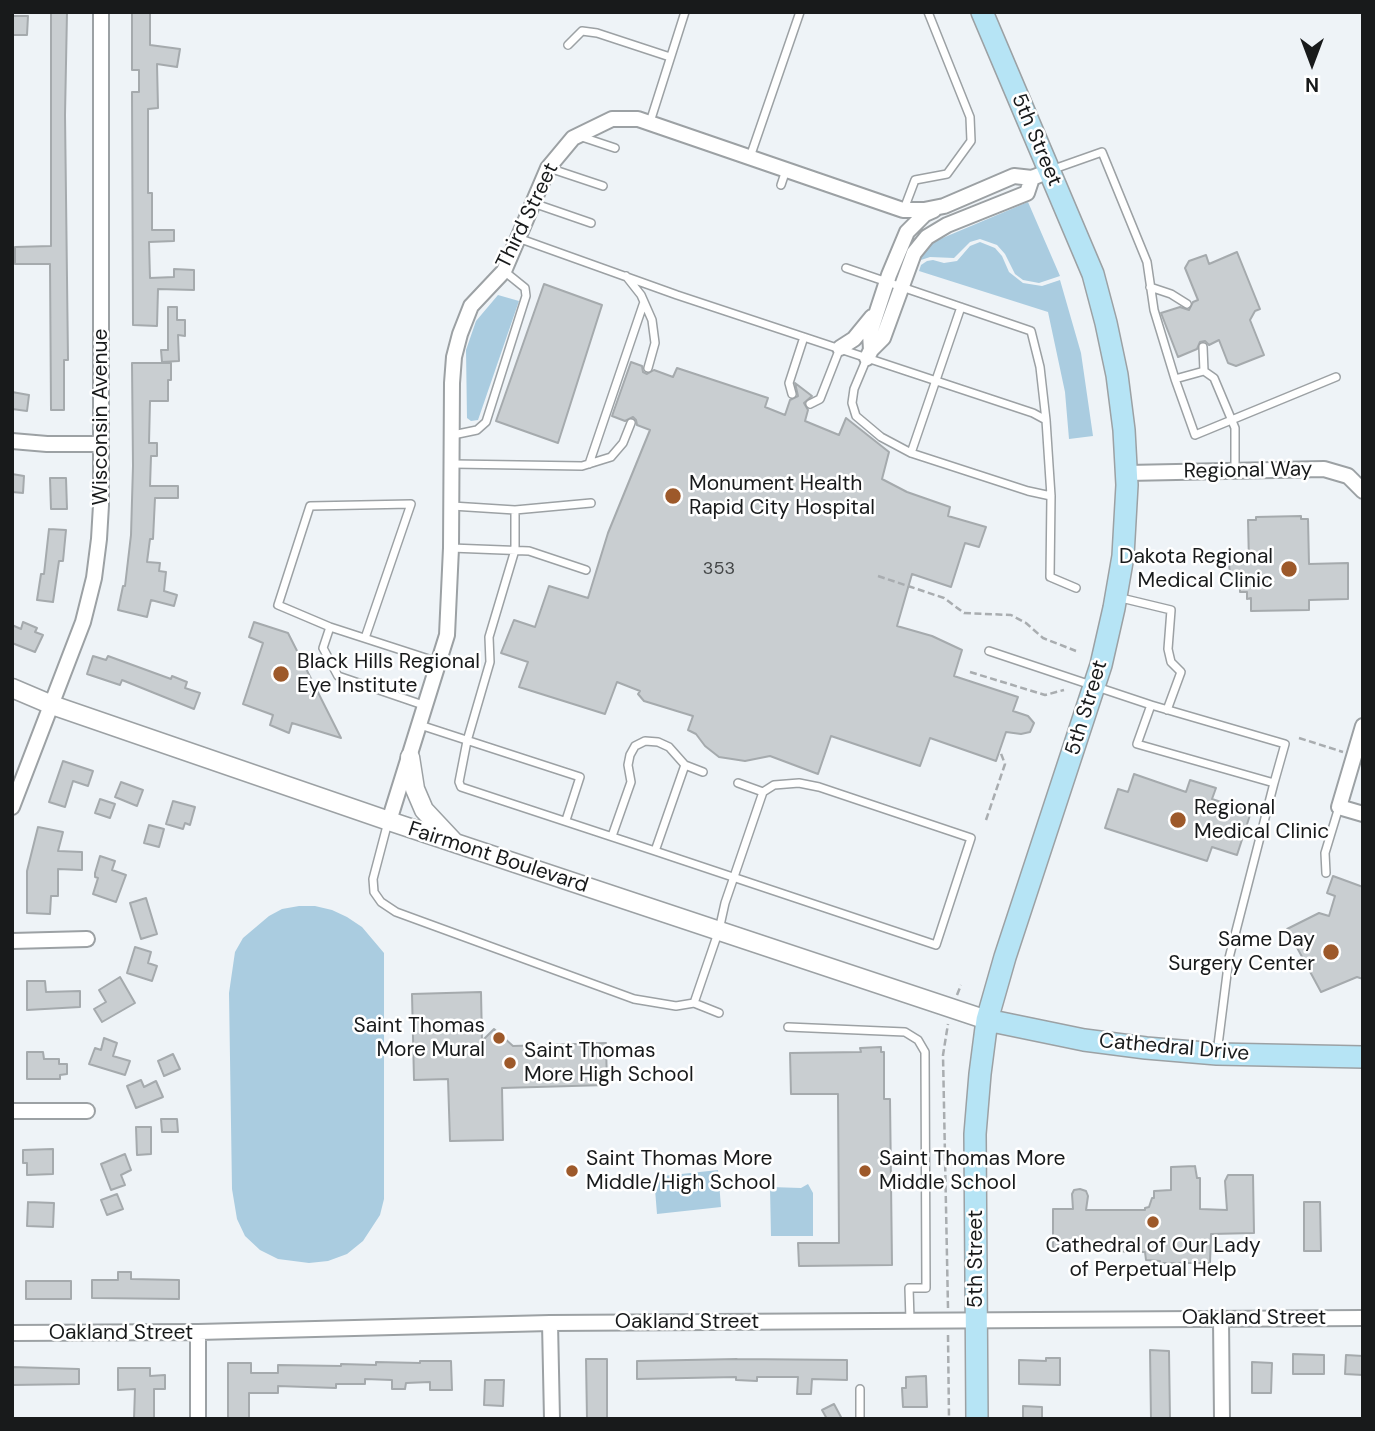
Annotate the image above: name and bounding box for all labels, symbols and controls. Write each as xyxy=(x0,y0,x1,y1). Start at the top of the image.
north arrow xyxy=(1277,28,1347,98)
text: N xyxy=(1305,72,1319,97)
street label: 5th Street xyxy=(1005,90,1067,190)
street label: Third Street xyxy=(492,159,564,273)
street label: Wisconsin Avenue xyxy=(88,328,114,506)
street label: Regional Way xyxy=(1183,457,1313,485)
place label: Monument Health Rapid City Hospital xyxy=(689,471,875,521)
marker: Monument Health Rapid City Hospital xyxy=(663,486,683,506)
place label: Dakota Regional Medical Clinic xyxy=(1119,544,1273,594)
house number: 353 xyxy=(703,558,735,580)
marker: Dakota Regional Medical Clinic xyxy=(1279,559,1299,579)
place label: Black Hills Regional Eye Institute xyxy=(297,649,480,699)
street label: 5th Street xyxy=(1061,657,1113,759)
marker: Black Hills Regional Eye Institute xyxy=(271,664,291,684)
place label: Regional Medical Clinic xyxy=(1194,795,1329,845)
marker: Regional Medical Clinic xyxy=(1168,810,1188,830)
street label: Fairmont Boulevard xyxy=(405,817,591,899)
place label: Same Day Surgery Center xyxy=(1168,927,1315,977)
marker: Same Day Surgery Center xyxy=(1321,942,1341,962)
place label: Saint Thomas More Mural xyxy=(353,1013,485,1063)
street label: Cathedral Drive xyxy=(1098,1029,1250,1067)
marker: Saint Thomas More Mural xyxy=(491,1030,507,1046)
place label: Saint Thomas More High School xyxy=(524,1038,694,1088)
marker: Saint Thomas More High School xyxy=(502,1055,518,1071)
place label: Saint Thomas More Middle/High School xyxy=(586,1146,776,1196)
place label: Saint Thomas More Middle School xyxy=(879,1146,1066,1196)
marker: Saint Thomas More Middle/High School xyxy=(564,1163,580,1179)
marker: Saint Thomas More Middle School xyxy=(857,1163,873,1179)
street label: 5th Street xyxy=(963,1210,989,1308)
marker: Cathedral of Our Lady of Perpetual Help xyxy=(1145,1214,1161,1230)
place label: Cathedral of Our Lady of Perpetual Help xyxy=(1045,1233,1261,1283)
street label: Oakland Street xyxy=(1182,1305,1326,1331)
street label: Oakland Street xyxy=(615,1309,759,1335)
street label: Oakland Street xyxy=(49,1320,193,1346)

